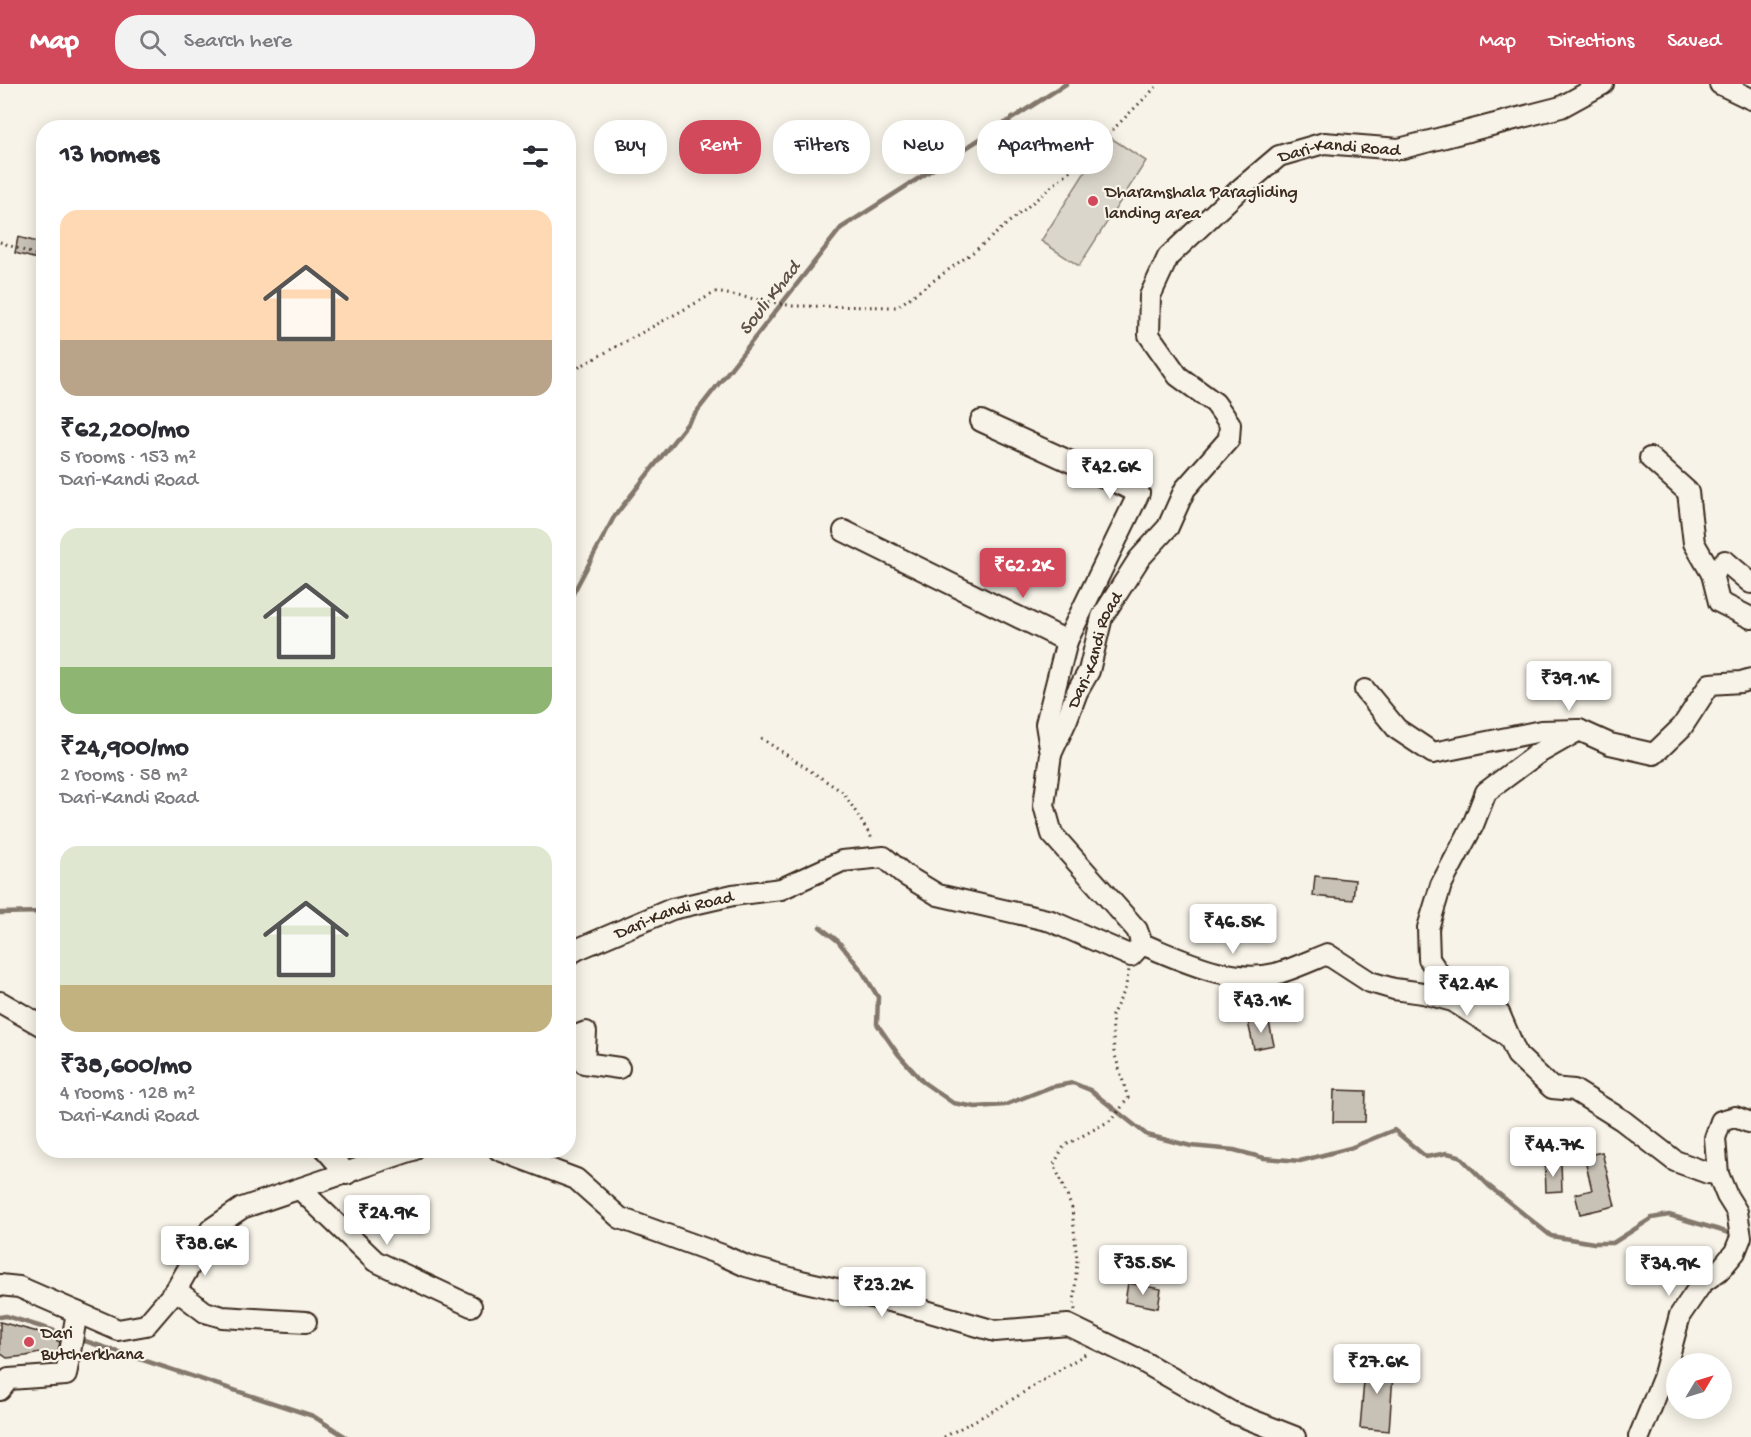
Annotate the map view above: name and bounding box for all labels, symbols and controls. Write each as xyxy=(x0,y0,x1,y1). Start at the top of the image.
search box xyxy=(115,15,535,69)
text: Map xyxy=(30,26,79,59)
icon: search xyxy=(136,26,169,59)
text: Search here xyxy=(184,29,292,55)
text: Map xyxy=(1479,30,1516,55)
text: Directions xyxy=(1549,30,1634,55)
text: Saved xyxy=(1667,30,1721,55)
chip: Buy xyxy=(594,120,667,174)
chip: Rent xyxy=(679,120,761,174)
chip: Filters xyxy=(773,120,870,174)
chip: New xyxy=(882,120,965,174)
chip: Apartment xyxy=(977,120,1113,174)
street label: Dari-Kandi Road xyxy=(1275,135,1402,169)
icon: filters xyxy=(519,140,552,173)
text: 13 homes xyxy=(60,141,159,172)
place label: Dharamshala Paragliding landing area xyxy=(1104,183,1298,225)
marker: Dharamshala Paragliding landing area xyxy=(1086,194,1100,208)
icon: home xyxy=(252,249,360,357)
water label: Souli Khad xyxy=(735,256,808,341)
text: ₹62,200/mo xyxy=(60,416,189,447)
text: 5 rooms · 153 m² xyxy=(60,447,196,470)
pin: ₹42.6K xyxy=(1061,449,1159,500)
text: ₹42.6K xyxy=(1081,457,1139,480)
text: Dari-Kandi Road xyxy=(60,470,198,493)
pin: ₹62.2K xyxy=(974,548,1072,599)
text: ₹62.2K xyxy=(994,556,1052,579)
icon: home xyxy=(252,567,360,675)
street label: Dari-Kandi Road xyxy=(1064,587,1129,712)
pin: ₹39.1K xyxy=(1520,661,1618,712)
text: ₹39.1K xyxy=(1540,669,1598,692)
text: ₹24,900/mo xyxy=(60,734,189,765)
text: 2 rooms · 58 m² xyxy=(60,765,188,788)
text: Dari-Kandi Road xyxy=(60,788,198,811)
icon: home xyxy=(252,885,360,993)
street label: Dari-Kandi Road xyxy=(611,887,737,946)
pin: ₹46.5K xyxy=(1184,904,1282,955)
text: ₹46.5K xyxy=(1204,912,1262,935)
pin: ₹42.4K xyxy=(1418,966,1516,1017)
text: ₹42.4K xyxy=(1438,974,1496,997)
pin: ₹43.1K xyxy=(1212,983,1310,1034)
text: ₹43.1K xyxy=(1233,991,1289,1014)
text: ₹38,600/mo xyxy=(60,1052,192,1083)
text: 4 rooms · 128 m² xyxy=(60,1083,195,1106)
text: Dari-Kandi Road xyxy=(60,1106,198,1129)
pin: ₹44.7K xyxy=(1504,1127,1602,1178)
text: ₹44.7K xyxy=(1524,1135,1582,1158)
pin: ₹24.9K xyxy=(338,1195,436,1246)
text: ₹24.9K xyxy=(358,1203,416,1226)
pin: ₹38.6K xyxy=(156,1226,254,1277)
text: ₹38.6K xyxy=(175,1234,235,1257)
pin: ₹35.5K xyxy=(1094,1245,1192,1296)
pin: ₹34.9K xyxy=(1620,1246,1718,1297)
text: ₹35.5K xyxy=(1113,1253,1173,1276)
text: ₹34.9K xyxy=(1640,1254,1698,1277)
pin: ₹23.2K xyxy=(833,1267,931,1318)
text: ₹23.2K xyxy=(853,1275,911,1298)
place label: Dari Butcherkhana xyxy=(40,1324,145,1366)
marker: Dari Butcherkhana xyxy=(22,1335,36,1349)
pin: ₹27.6K xyxy=(1328,1344,1426,1395)
text: ₹27.6K xyxy=(1347,1352,1407,1375)
north arrow xyxy=(1666,1353,1732,1419)
map controls xyxy=(1666,1353,1732,1419)

